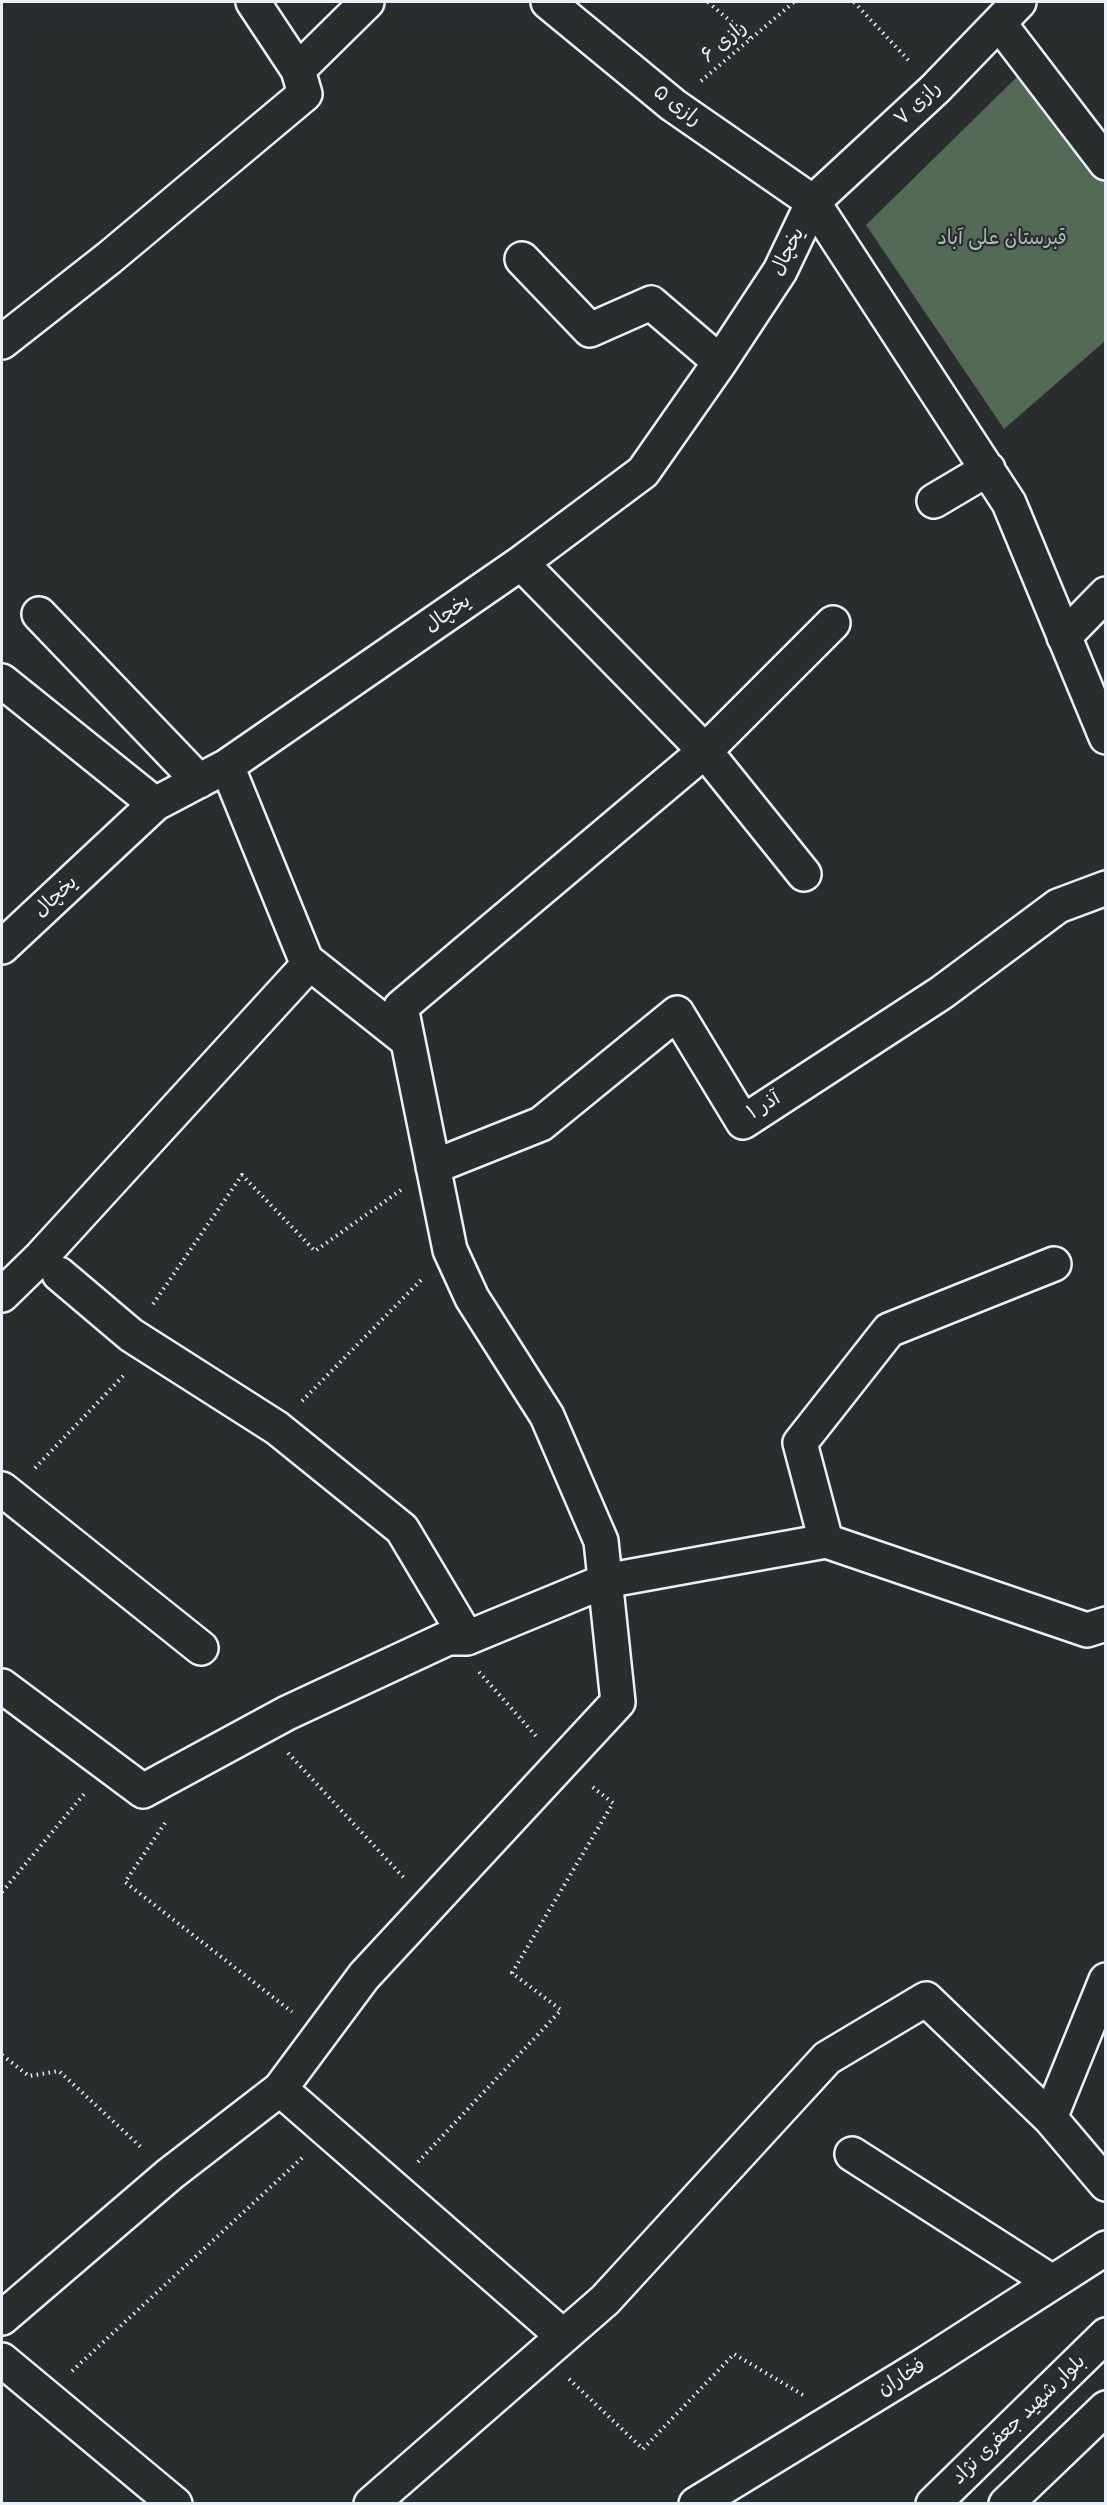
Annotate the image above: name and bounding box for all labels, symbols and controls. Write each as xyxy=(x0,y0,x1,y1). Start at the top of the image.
street label: رازی ۶ xyxy=(696,16,752,68)
street label: رازی ۷ xyxy=(890,77,946,131)
street label: رازی ۵ xyxy=(648,80,706,132)
street label: یخچال xyxy=(766,224,810,280)
park label: قبرستان علی آباد xyxy=(937,227,1067,251)
street label: یخچال xyxy=(420,590,476,638)
street label: یخچال xyxy=(29,871,83,923)
street label: آذر ۱ xyxy=(743,1087,785,1125)
street label: بلوار شهید جعفری نژاد xyxy=(947,2350,1091,2490)
street label: فخاران xyxy=(873,2354,931,2402)

